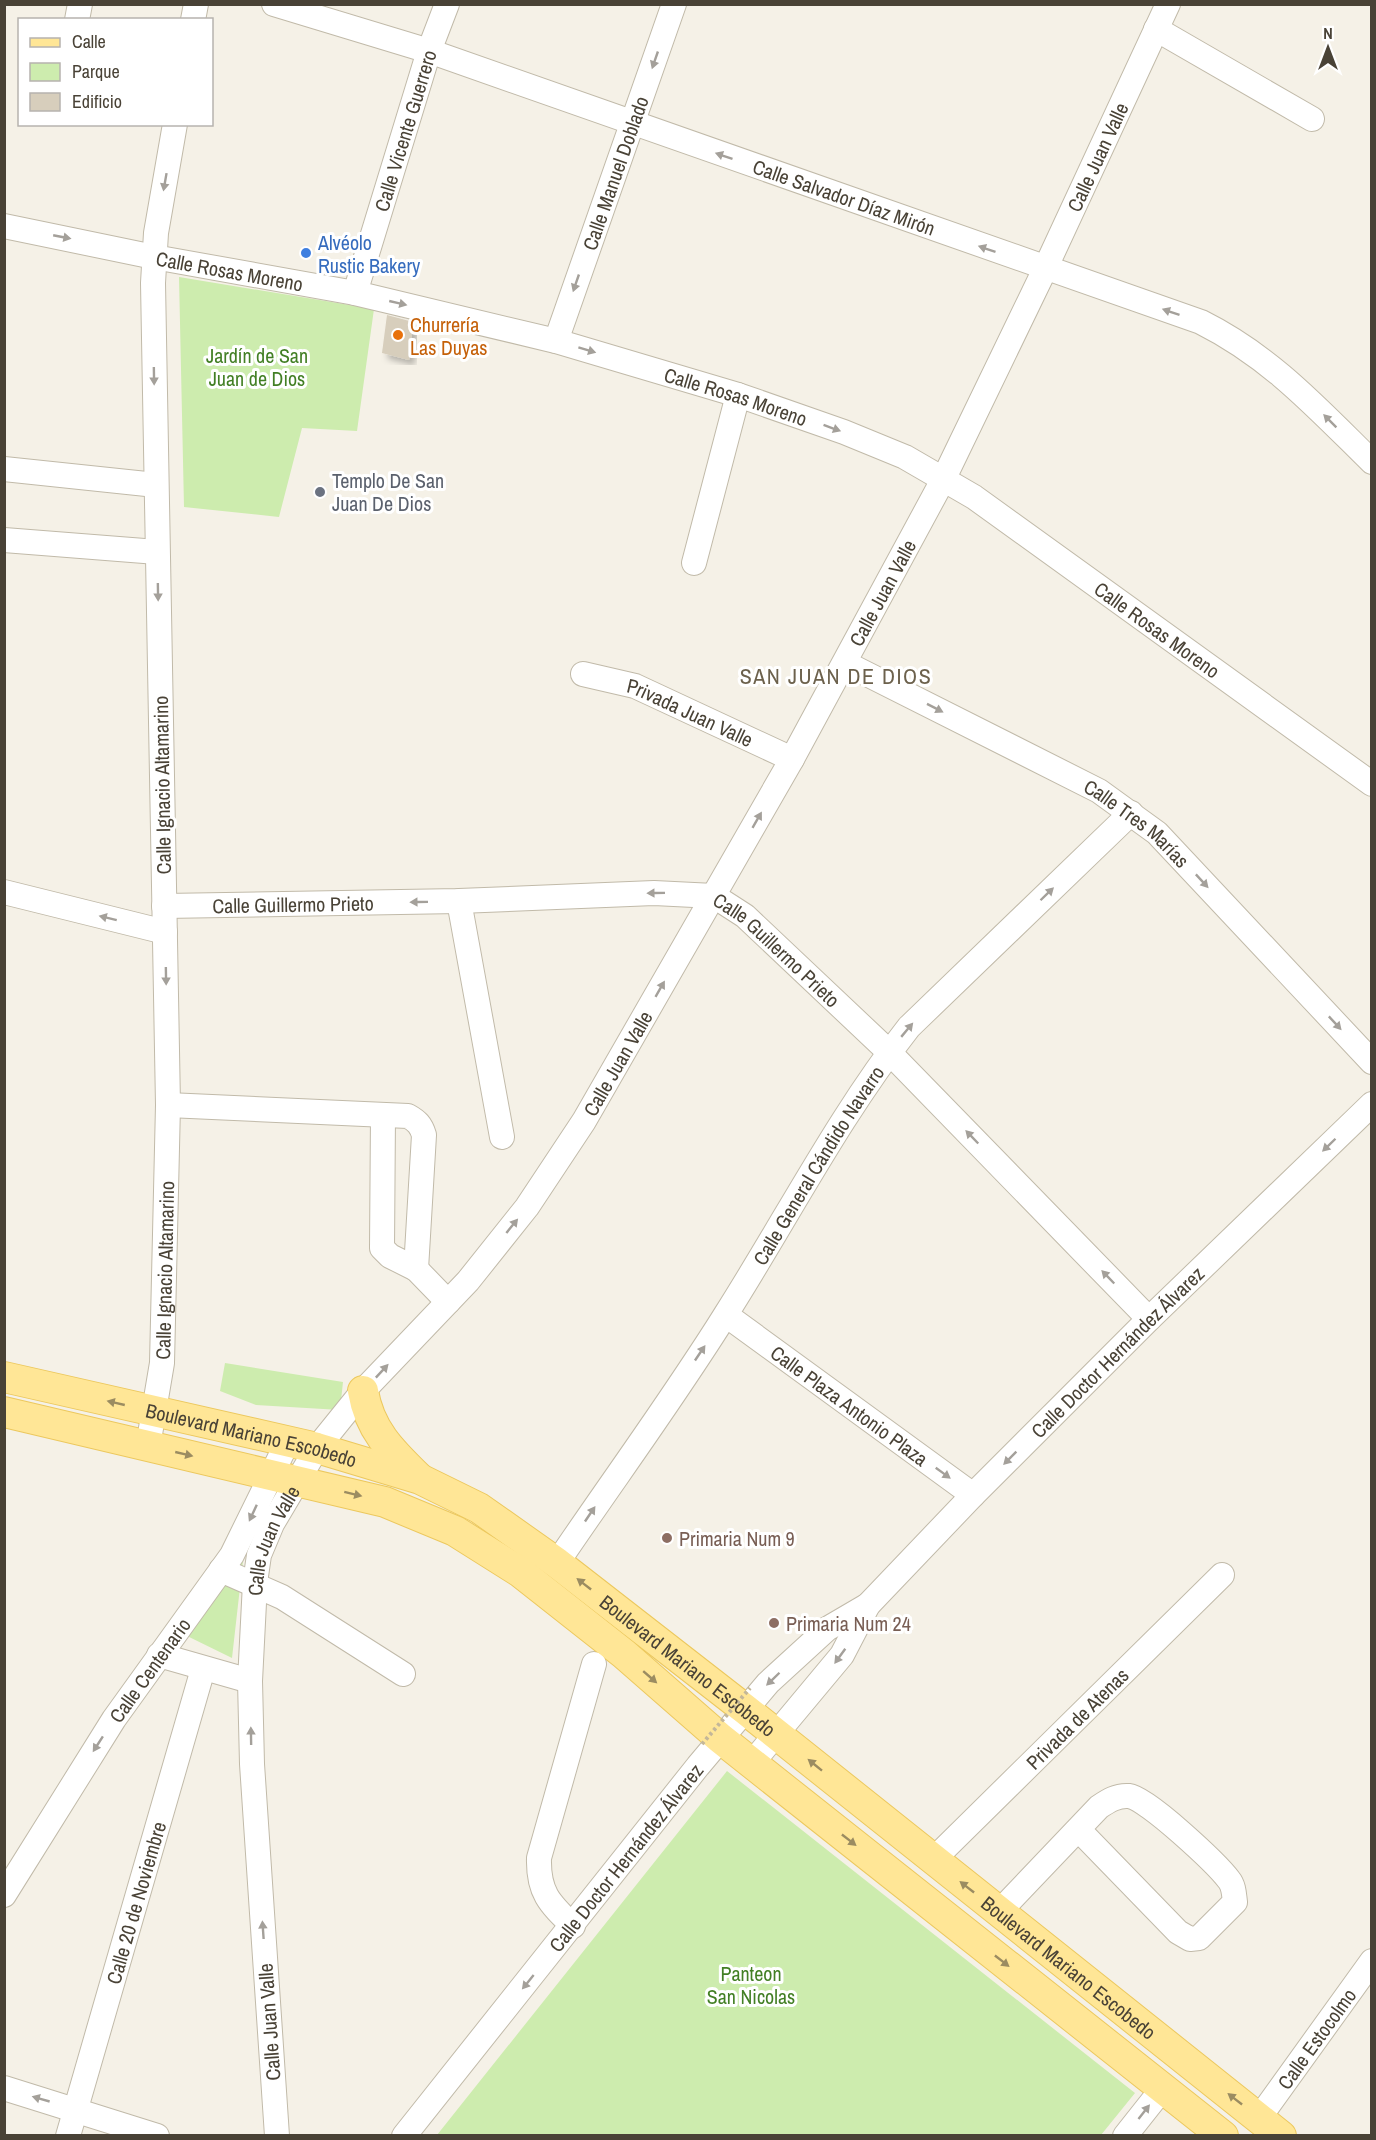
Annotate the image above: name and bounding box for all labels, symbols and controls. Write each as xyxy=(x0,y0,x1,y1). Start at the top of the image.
legend xyxy=(18,18,213,126)
north arrow xyxy=(1298,18,1358,78)
text: N xyxy=(1323,22,1333,44)
text: Calle xyxy=(72,29,106,54)
street label: Calle Vicente Guerrero xyxy=(367,46,442,214)
one-way arrow xyxy=(649,51,659,69)
text: Parque xyxy=(72,59,120,84)
text: Edificio xyxy=(72,89,122,114)
street label: Calle Manuel Doblado xyxy=(575,92,654,254)
street label: Calle Juan Valle xyxy=(1060,98,1134,216)
one-way arrow xyxy=(715,151,733,161)
street label: Calle Salvador Díaz Mirón xyxy=(749,152,939,241)
one-way arrow xyxy=(160,173,169,192)
place label: Alvéolo Rustic Bakery xyxy=(317,229,421,279)
one-way arrow xyxy=(53,233,72,242)
one-way arrow xyxy=(978,243,996,253)
street label: Calle Rosas Moreno xyxy=(154,244,305,297)
marker: Alvéolo Rustic Bakery xyxy=(299,246,313,260)
one-way arrow xyxy=(571,274,581,292)
one-way arrow xyxy=(388,298,407,308)
one-way arrow xyxy=(1162,307,1180,317)
place label: Churrería Las Duyas xyxy=(410,311,487,361)
marker: Churrería Las Duyas xyxy=(391,328,405,342)
park label: Jardín de San Juan de Dios xyxy=(206,342,308,392)
one-way arrow xyxy=(578,346,596,355)
street label: Calle Rosas Moreno xyxy=(661,360,811,432)
one-way arrow xyxy=(149,367,159,386)
one-way arrow xyxy=(1324,414,1338,428)
one-way arrow xyxy=(824,424,842,434)
place label: Templo De San Juan De Dios xyxy=(332,467,444,517)
marker: Templo De San Juan De Dios xyxy=(313,485,327,499)
street label: Calle Juan Valle xyxy=(842,535,922,651)
street label: Calle Rosas Moreno xyxy=(1089,575,1226,684)
one-way arrow xyxy=(153,583,163,602)
district label: SAN JUAN DE DIOS xyxy=(740,661,932,691)
street label: Privada Juan Valle xyxy=(625,671,758,753)
street label: Calle Ignacio Altamarino xyxy=(147,695,177,875)
one-way arrow xyxy=(927,703,944,713)
street label: Calle Tres Marías xyxy=(1080,772,1196,873)
one-way arrow xyxy=(752,812,762,829)
one-way arrow xyxy=(1195,873,1208,888)
street label: Calle Guillermo Prieto xyxy=(708,886,846,1013)
one-way arrow xyxy=(1039,887,1054,901)
one-way arrow xyxy=(646,888,665,898)
street label: Calle Guillermo Prieto xyxy=(212,889,374,919)
one-way arrow xyxy=(409,897,428,907)
one-way arrow xyxy=(99,912,117,922)
one-way arrow xyxy=(161,967,170,986)
one-way arrow xyxy=(654,981,665,997)
street label: Calle Juan Valle xyxy=(576,1006,658,1121)
one-way arrow xyxy=(1328,1016,1342,1031)
one-way arrow xyxy=(900,1023,913,1038)
street label: Calle General Cándido Navarro xyxy=(746,1060,890,1270)
one-way arrow xyxy=(966,1131,980,1145)
one-way arrow xyxy=(1323,1137,1337,1151)
street label: Calle Ignacio Altamarino xyxy=(149,1181,180,1360)
one-way arrow xyxy=(506,1218,519,1234)
street label: Calle Doctor Hernández Álvarez xyxy=(1025,1260,1210,1443)
one-way arrow xyxy=(1102,1271,1116,1285)
street label: Calle Plaza Antonio Plaza xyxy=(765,1339,934,1472)
one-way arrow xyxy=(694,1346,706,1362)
one-way arrow xyxy=(375,1364,389,1379)
street label: Boulevard Mariano Escobedo xyxy=(143,1396,360,1473)
one-way arrow xyxy=(107,1398,126,1408)
one-way arrow xyxy=(175,1450,193,1460)
one-way arrow xyxy=(1004,1450,1018,1464)
one-way arrow xyxy=(935,1467,951,1479)
street label: Calle Juan Valle xyxy=(241,1480,305,1596)
one-way arrow xyxy=(344,1489,362,1499)
one-way arrow xyxy=(249,1504,258,1521)
one-way arrow xyxy=(584,1507,596,1523)
place label: Primaria Num 9 xyxy=(679,1525,795,1552)
marker: Primaria Num 9 xyxy=(660,1531,674,1545)
one-way arrow xyxy=(576,1577,592,1590)
street label: Boulevard Mariano Escobedo xyxy=(595,1588,782,1742)
place label: Primaria Num 24 xyxy=(786,1610,911,1637)
street label: Calle Centenario xyxy=(102,1612,196,1728)
marker: Primaria Num 24 xyxy=(767,1616,781,1630)
one-way arrow xyxy=(835,1648,847,1663)
street label: Privada de Atenas xyxy=(1020,1661,1134,1775)
one-way arrow xyxy=(642,1670,657,1683)
one-way arrow xyxy=(766,1671,780,1685)
one-way arrow xyxy=(247,1726,256,1745)
one-way arrow xyxy=(93,1736,104,1752)
street label: Calle Doctor Hernández Álvarez xyxy=(542,1757,709,1957)
one-way arrow xyxy=(807,1759,823,1772)
street label: Calle 20 de Noviembre xyxy=(99,1818,172,1987)
one-way arrow xyxy=(841,1833,857,1846)
one-way arrow xyxy=(960,1882,975,1894)
street label: Boulevard Mariano Escobedo xyxy=(976,1889,1162,2045)
one-way arrow xyxy=(258,1921,268,1940)
one-way arrow xyxy=(994,1954,1010,1967)
park label: Panteon San Nicolas xyxy=(707,1960,795,2010)
street label: Calle Juan Valle xyxy=(251,1963,287,2081)
one-way arrow xyxy=(521,1974,534,1990)
street label: Calle Estocolmo xyxy=(1271,1982,1362,2094)
one-way arrow xyxy=(32,2094,50,2103)
one-way arrow xyxy=(1228,2094,1243,2106)
one-way arrow xyxy=(1138,2104,1150,2120)

